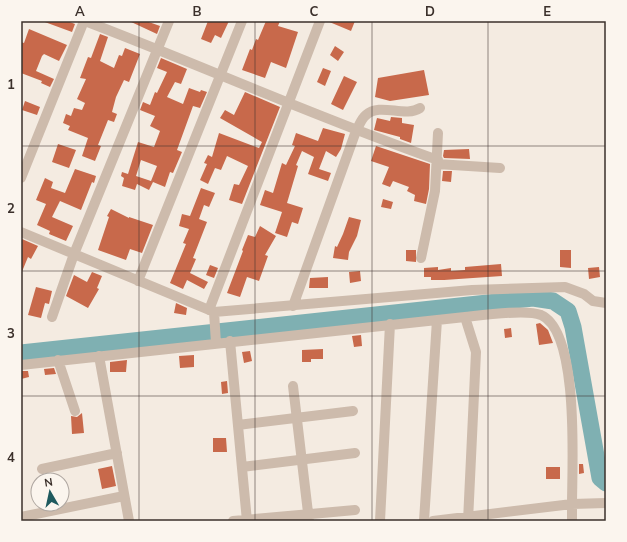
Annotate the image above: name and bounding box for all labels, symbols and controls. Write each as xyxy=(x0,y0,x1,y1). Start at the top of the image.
text: A xyxy=(75,3,85,19)
text: B xyxy=(193,3,202,19)
text: C xyxy=(310,3,319,19)
text: D xyxy=(425,3,435,19)
text: E xyxy=(543,3,551,19)
text: 1 xyxy=(7,76,15,92)
text: 2 xyxy=(7,200,15,216)
text: 3 xyxy=(7,325,15,341)
text: 4 xyxy=(7,449,15,465)
north arrow xyxy=(30,472,70,512)
text: N xyxy=(43,475,54,490)

